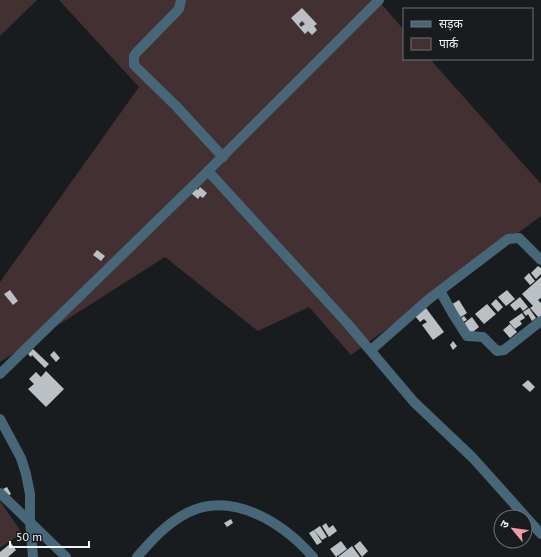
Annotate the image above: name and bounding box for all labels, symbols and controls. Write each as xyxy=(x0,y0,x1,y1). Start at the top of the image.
legend xyxy=(403,8,533,60)
text: सड़क xyxy=(439,16,464,31)
text: पार्क xyxy=(439,36,459,51)
north arrow xyxy=(493,509,533,549)
text: उ xyxy=(497,517,512,530)
scale bar xyxy=(10,523,89,549)
text: 50 m xyxy=(16,529,42,544)

